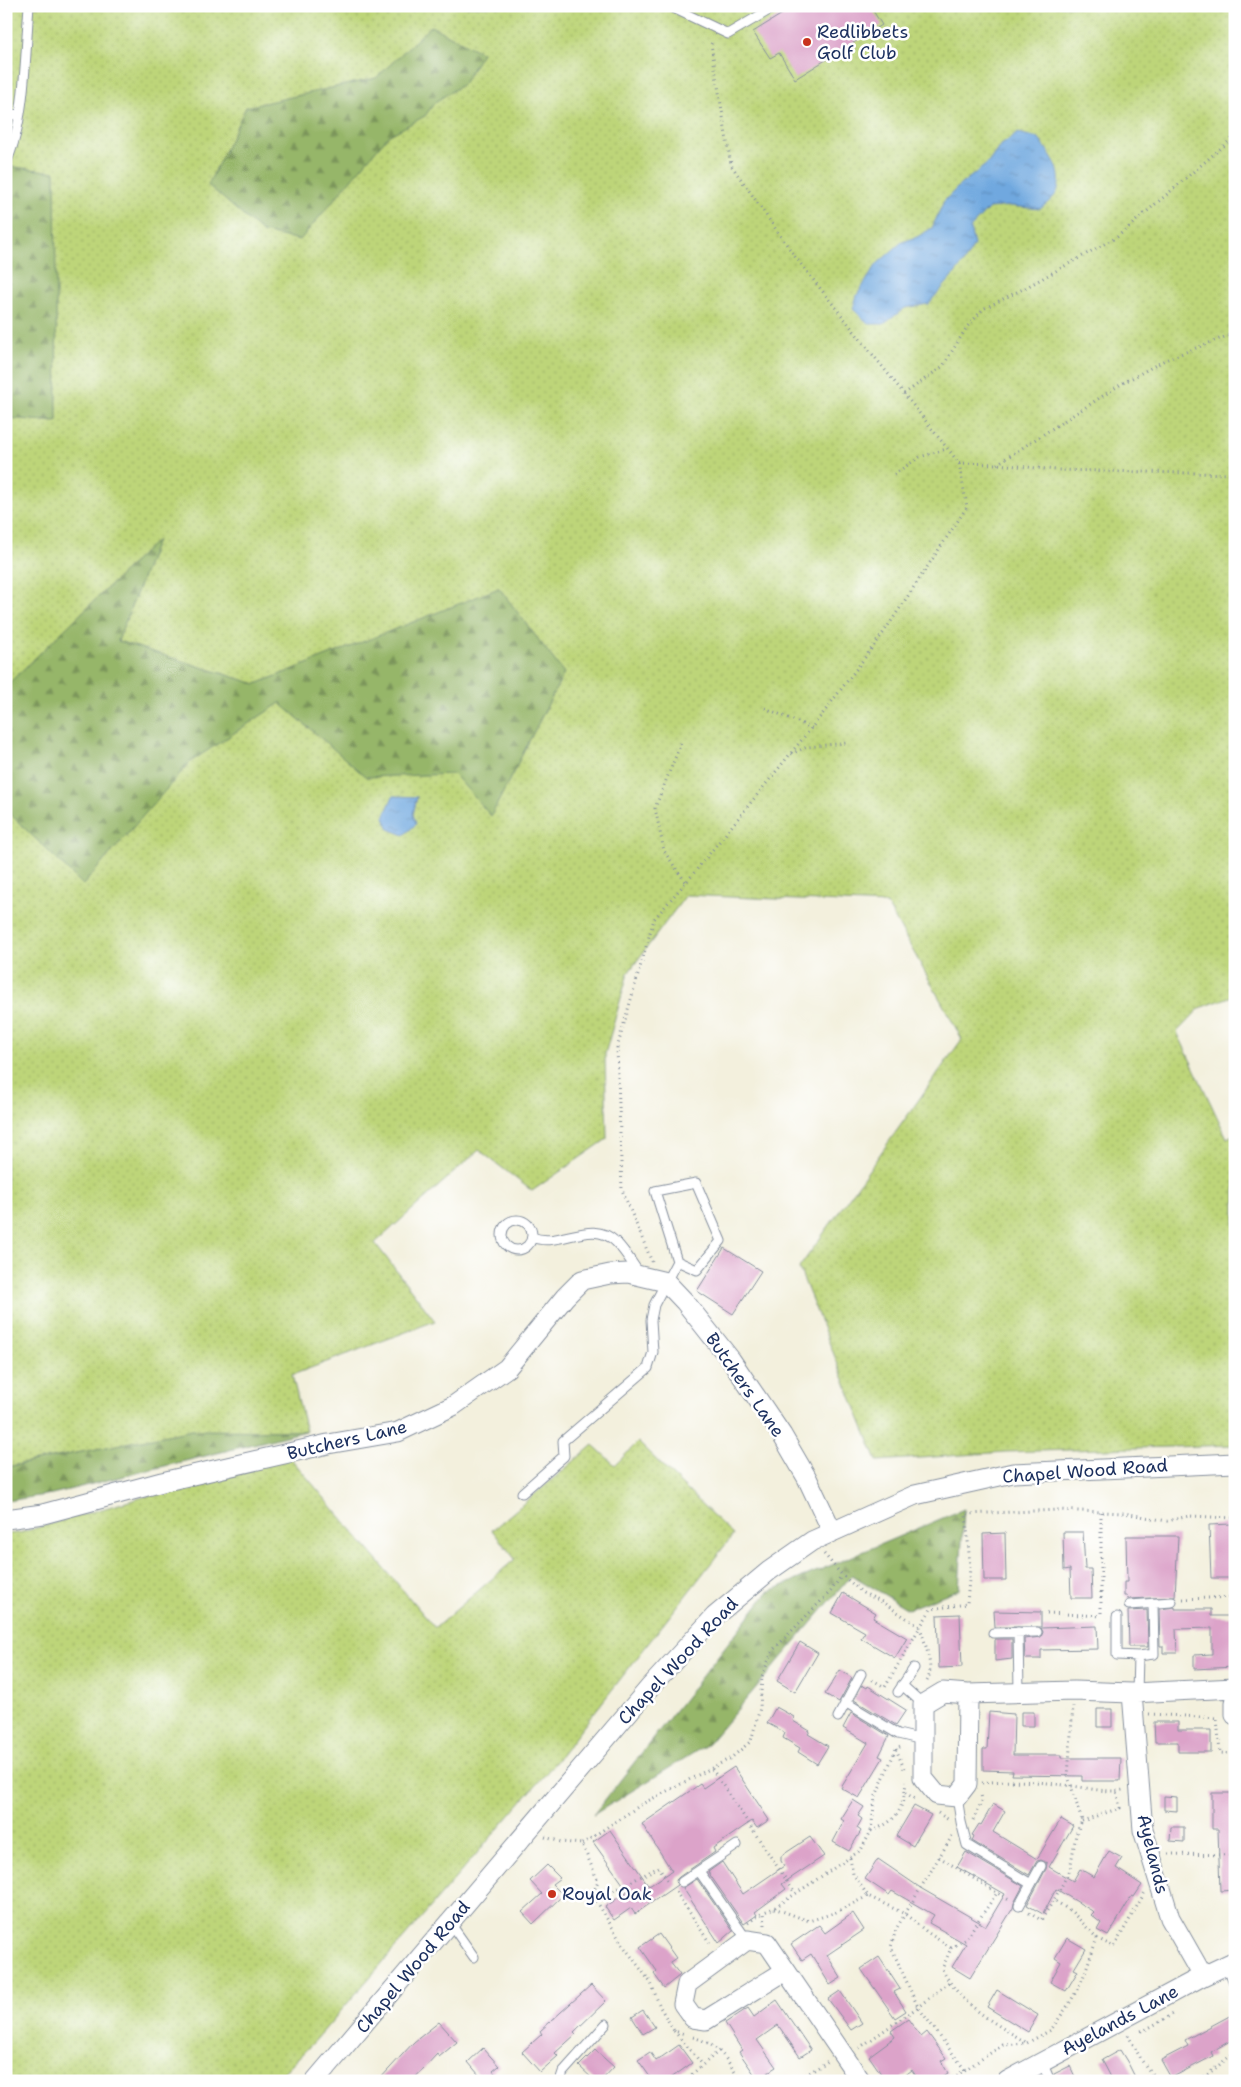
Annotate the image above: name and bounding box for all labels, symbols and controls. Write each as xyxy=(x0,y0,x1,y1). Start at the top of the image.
place label: Redlibbets Golf Club xyxy=(817,20,908,65)
marker: Redlibbets Golf Club xyxy=(801,36,813,48)
street label: Butchers Lane xyxy=(700,1328,790,1442)
street label: Butchers Lane xyxy=(285,1415,409,1465)
street label: Chapel Wood Road xyxy=(1001,1453,1169,1489)
street label: Chapel Wood Road xyxy=(613,1592,743,1730)
street label: Ayelands xyxy=(1132,1812,1174,1896)
place label: Royal Oak xyxy=(562,1882,652,1906)
marker: Royal Oak xyxy=(546,1888,558,1900)
street label: Chapel Wood Road xyxy=(350,1896,476,2038)
street label: Ayelands Lane xyxy=(1057,1979,1183,2061)

